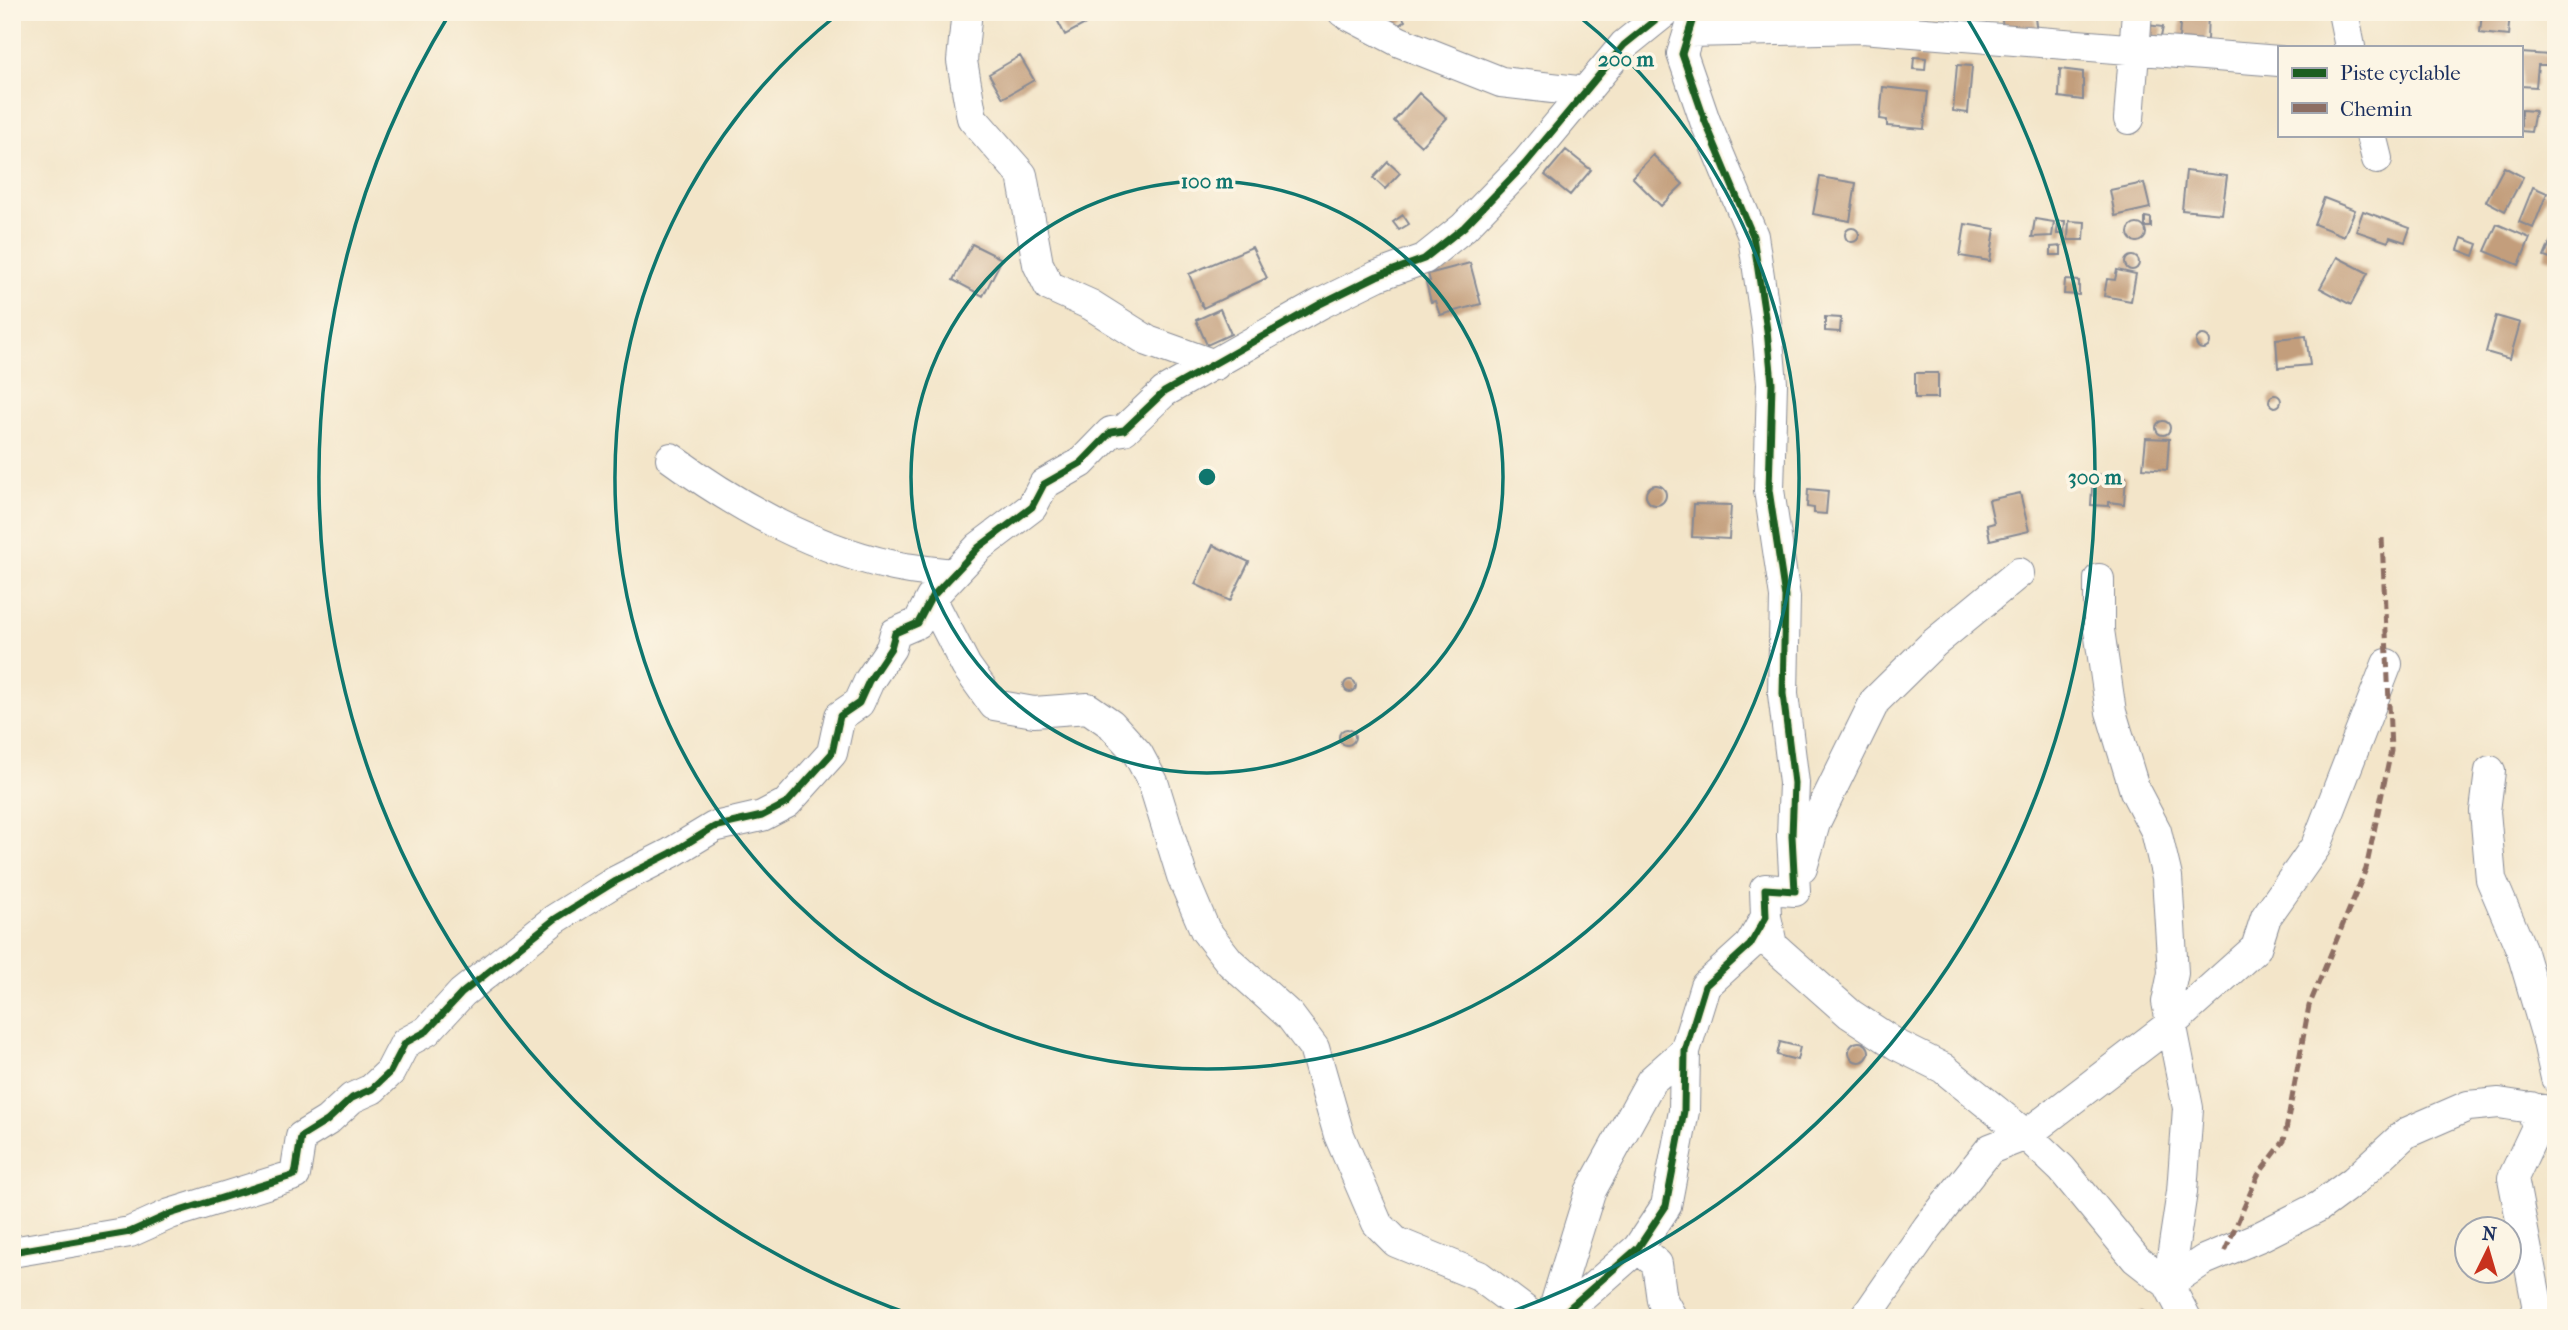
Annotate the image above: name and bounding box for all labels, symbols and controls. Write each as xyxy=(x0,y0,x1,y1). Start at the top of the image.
legend xyxy=(2278,46,2522,136)
text: 200 m xyxy=(1598,47,1655,71)
text: Piste cyclable xyxy=(2340,61,2461,85)
text: Chemin xyxy=(2340,97,2412,121)
text: 100 m xyxy=(1181,169,1234,193)
centre of rings xyxy=(1195,465,1219,489)
text: 300 m xyxy=(2068,465,2122,489)
north arrow xyxy=(2452,1214,2522,1284)
text: N xyxy=(2481,1222,2498,1246)

